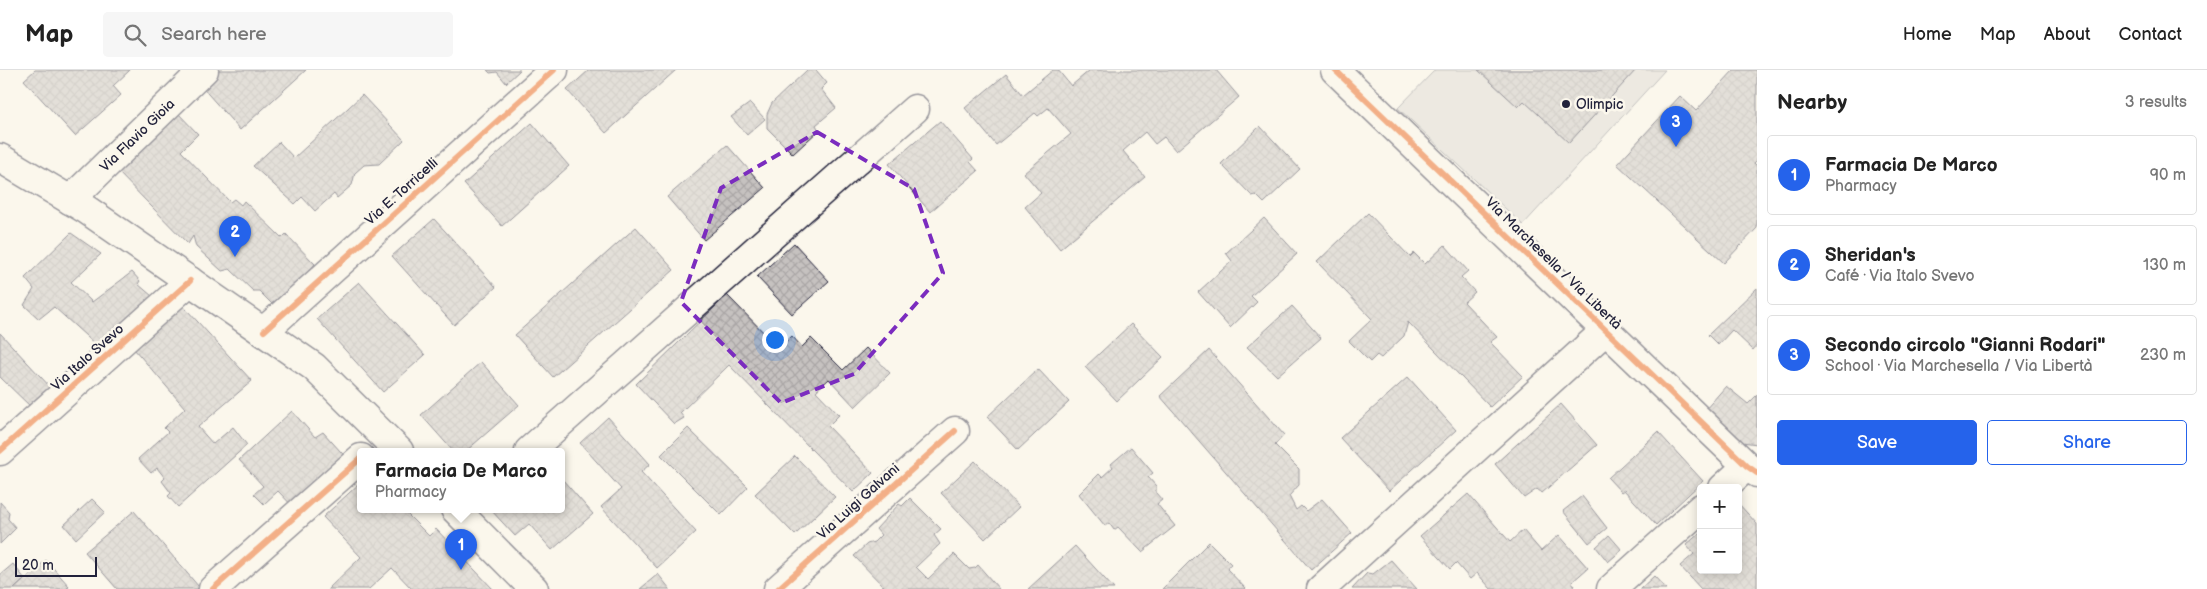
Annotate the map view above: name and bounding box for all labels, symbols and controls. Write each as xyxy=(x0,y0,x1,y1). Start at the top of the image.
search box xyxy=(103,12,453,57)
text: Map xyxy=(25,20,73,49)
icon: search xyxy=(121,21,149,49)
text: Search here xyxy=(161,23,267,46)
text: Home xyxy=(1903,24,1952,45)
text: Map xyxy=(1980,24,2016,45)
text: About xyxy=(2044,24,2091,45)
text: Contact xyxy=(2119,24,2182,45)
text: Nearby xyxy=(1777,90,1847,115)
text: 3 results xyxy=(2125,93,2187,112)
street label: Via Flavio Gioia xyxy=(96,95,178,175)
place label: Olimpic xyxy=(1576,96,1624,113)
marker: Olimpic xyxy=(1560,98,1572,110)
pin: 3 xyxy=(1660,106,1692,147)
street label: Via E. Torricelli xyxy=(361,154,441,229)
text: Farmacia De Marco xyxy=(1825,154,1998,177)
text: 1 xyxy=(1791,166,1797,185)
text: 90 m xyxy=(2150,166,2186,185)
text: Pharmacy xyxy=(1825,177,1897,196)
street label: Via Marchesella / Via Libertà xyxy=(1482,194,1625,333)
pin: 2 xyxy=(219,216,251,257)
text: Sheridan's xyxy=(1825,244,1916,267)
text: 2 xyxy=(1789,256,1799,275)
text: 130 m xyxy=(2143,256,2186,275)
text: Café · Via Italo Svevo xyxy=(1825,267,1975,286)
street label: Via Italo Svevo xyxy=(47,320,127,394)
your location xyxy=(762,327,788,353)
text: Secondo circolo "Gianni Rodari" xyxy=(1825,334,2106,357)
text: 3 xyxy=(1789,346,1799,365)
text: 230 m xyxy=(2140,346,2186,365)
text: School · Via Marchesella / Via Libertà xyxy=(1825,357,2093,376)
button: Save xyxy=(1777,420,1977,465)
button: Share xyxy=(1987,420,2187,465)
popup xyxy=(357,448,565,513)
text: Farmacia De Marco xyxy=(375,460,547,483)
street label: Via Luigi Galvani xyxy=(814,460,903,543)
text: Pharmacy xyxy=(375,483,446,502)
map controls xyxy=(1697,484,1742,574)
button: + xyxy=(1697,484,1742,529)
pin: 1 xyxy=(445,529,477,570)
button: − xyxy=(1697,529,1742,574)
scale bar xyxy=(15,554,98,577)
text: 20 m xyxy=(22,557,54,574)

